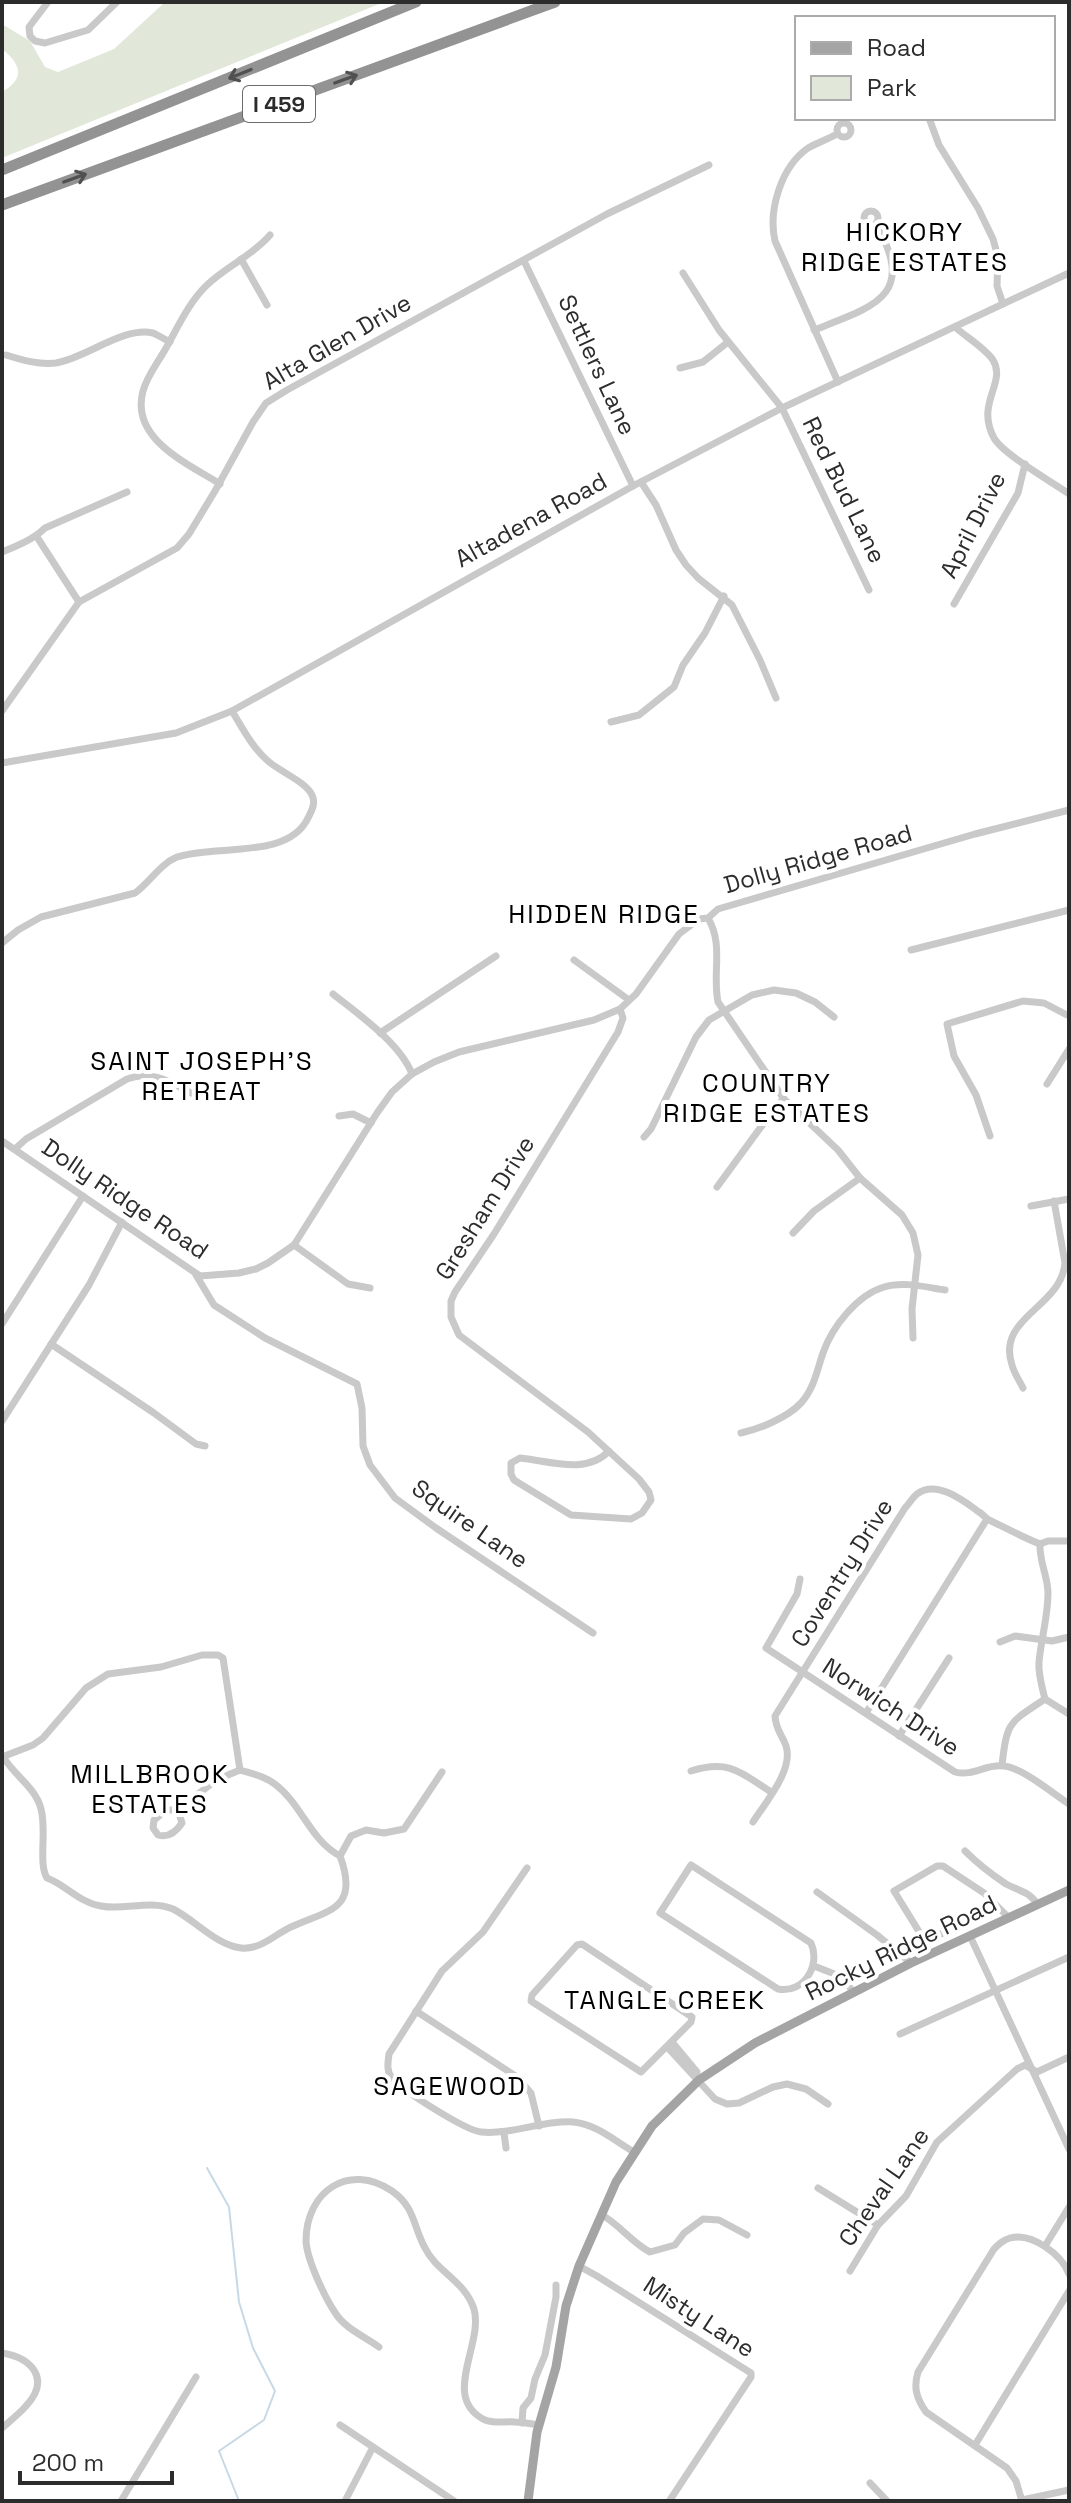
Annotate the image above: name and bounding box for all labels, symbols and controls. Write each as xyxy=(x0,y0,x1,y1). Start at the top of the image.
legend xyxy=(795,16,1055,120)
text: Road xyxy=(867,32,926,63)
one-way arrow xyxy=(228,67,253,82)
one-way arrow xyxy=(333,71,357,85)
text: Park xyxy=(867,72,917,103)
road number: I 459 xyxy=(243,86,315,122)
one-way arrow xyxy=(62,170,87,185)
district label: HICKORY RIDGE ESTATES xyxy=(801,215,1009,279)
street label: Alta Glen Drive xyxy=(257,287,416,397)
street label: Settlers Lane xyxy=(551,290,643,440)
street label: Red Bud Lane xyxy=(796,412,893,568)
street label: Altadena Road xyxy=(449,465,612,574)
street label: April Drive xyxy=(933,466,1012,583)
street label: Dolly Ridge Road xyxy=(720,817,916,900)
district label: HIDDEN RIDGE xyxy=(508,897,700,931)
district label: SAINT JOSEPH'S RETREAT xyxy=(90,1044,314,1108)
district label: COUNTRY RIDGE ESTATES xyxy=(663,1066,871,1130)
street label: Gresham Drive xyxy=(428,1130,541,1286)
street label: Dolly Ridge Road xyxy=(36,1131,215,1266)
street label: Squire Lane xyxy=(406,1472,535,1575)
street label: Coventry Drive xyxy=(784,1493,900,1653)
street label: Norwich Drive xyxy=(817,1651,966,1763)
district label: MILLBROOK ESTATES xyxy=(70,1757,230,1821)
street label: Rocky Ridge Road xyxy=(800,1888,1002,2007)
district label: TANGLE CREEK xyxy=(564,1983,766,2017)
district label: SAGEWOOD xyxy=(373,2069,527,2103)
street label: Cheval Lane xyxy=(831,2121,936,2252)
street label: Misty Lane xyxy=(638,2269,761,2364)
scale bar xyxy=(20,2435,172,2485)
text: 200 m xyxy=(32,2447,104,2478)

